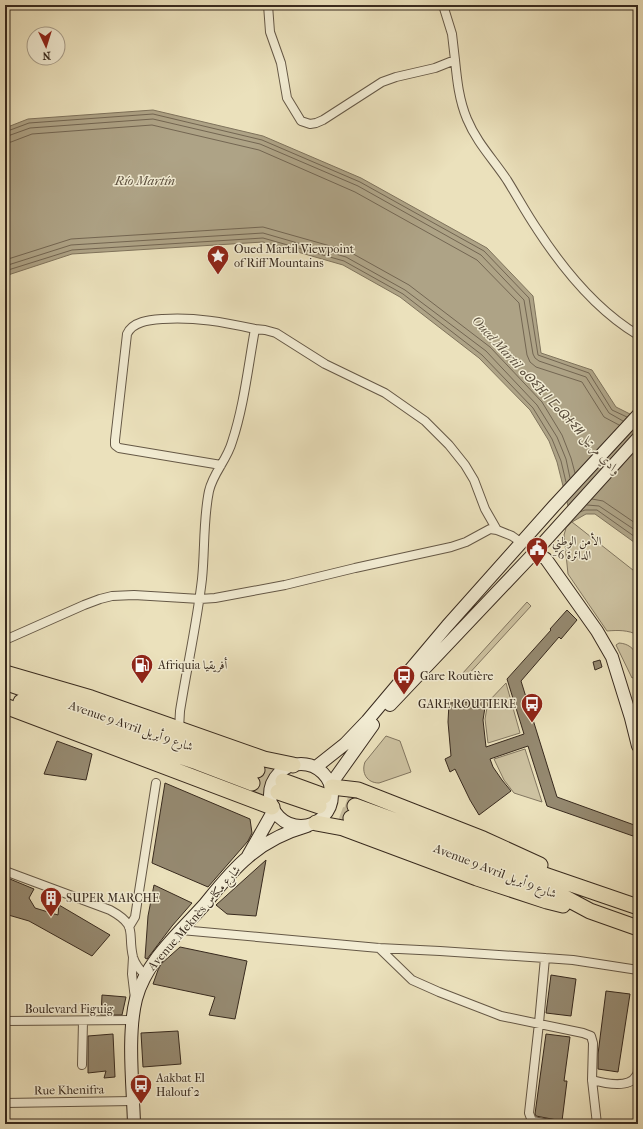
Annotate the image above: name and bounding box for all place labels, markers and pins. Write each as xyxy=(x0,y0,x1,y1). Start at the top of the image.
place label: Oued Martil Viewpoint of Riff Mountains xyxy=(234,242,355,270)
place icon: Oued Martil Viewpoint of Riff Mountains xyxy=(205,243,231,276)
place label: الأمن الوطني - الدائرة 6 xyxy=(552,532,602,562)
public building icon: الأمن الوطني - الدائرة 6 xyxy=(524,535,550,568)
fuel station icon: Afriquia أفريقيا xyxy=(129,652,155,685)
place label: Afriquia أفريقيا xyxy=(157,657,228,673)
bus stop icon: Gare Routière xyxy=(391,663,417,696)
place label: Gare Routière xyxy=(420,669,494,683)
bus stop icon: GARE ROUTIERE xyxy=(519,691,545,724)
place label: GARE ROUTIERE xyxy=(418,697,516,711)
building icon: SUPER MARCHE xyxy=(38,885,64,918)
place label: SUPER MARCHE xyxy=(66,891,159,905)
place label: Aakbat El Halouf 2 xyxy=(155,1071,205,1099)
bus stop icon: Aakbat El Halouf 2 xyxy=(128,1072,154,1105)

